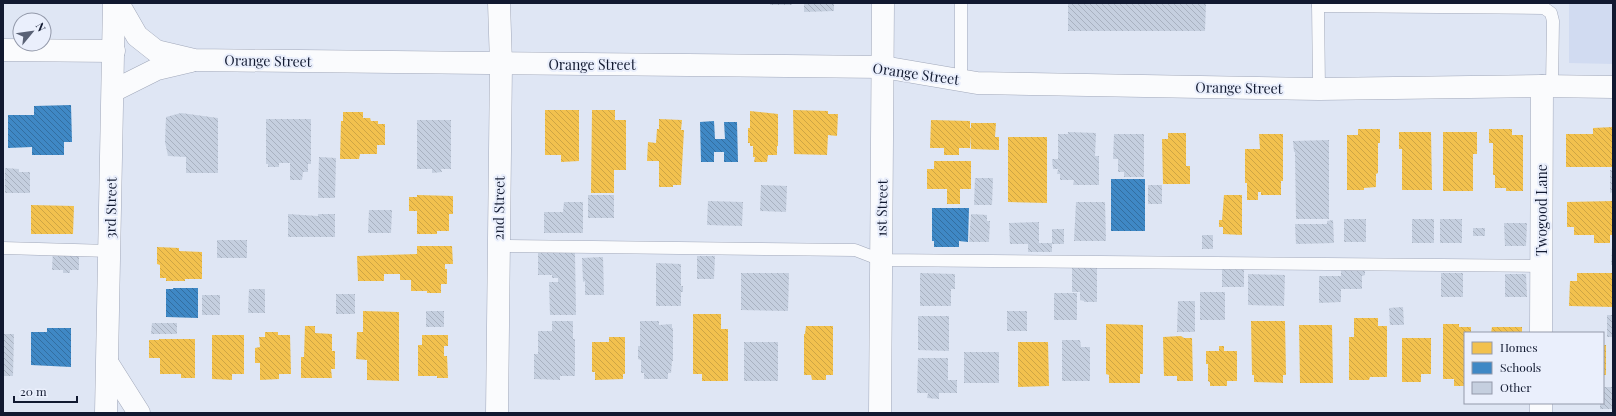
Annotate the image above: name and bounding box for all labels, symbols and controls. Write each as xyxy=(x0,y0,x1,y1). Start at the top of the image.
north arrow xyxy=(12,12,52,52)
text: N xyxy=(33,20,50,34)
street label: Orange Street xyxy=(224,50,313,71)
street label: Orange Street xyxy=(548,55,637,74)
street label: Orange Street xyxy=(872,58,962,89)
street label: Orange Street xyxy=(1195,77,1284,98)
street label: Twogood Lane xyxy=(1532,164,1551,256)
street label: 2nd Street xyxy=(488,175,509,240)
street label: 3rd Street xyxy=(100,176,121,239)
street label: 1st Street xyxy=(872,178,892,237)
legend xyxy=(1464,332,1604,404)
text: Homes xyxy=(1500,339,1538,355)
text: Schools xyxy=(1500,359,1541,375)
scale bar xyxy=(14,378,77,404)
text: Other xyxy=(1500,379,1532,395)
text: 20 m xyxy=(20,383,47,399)

